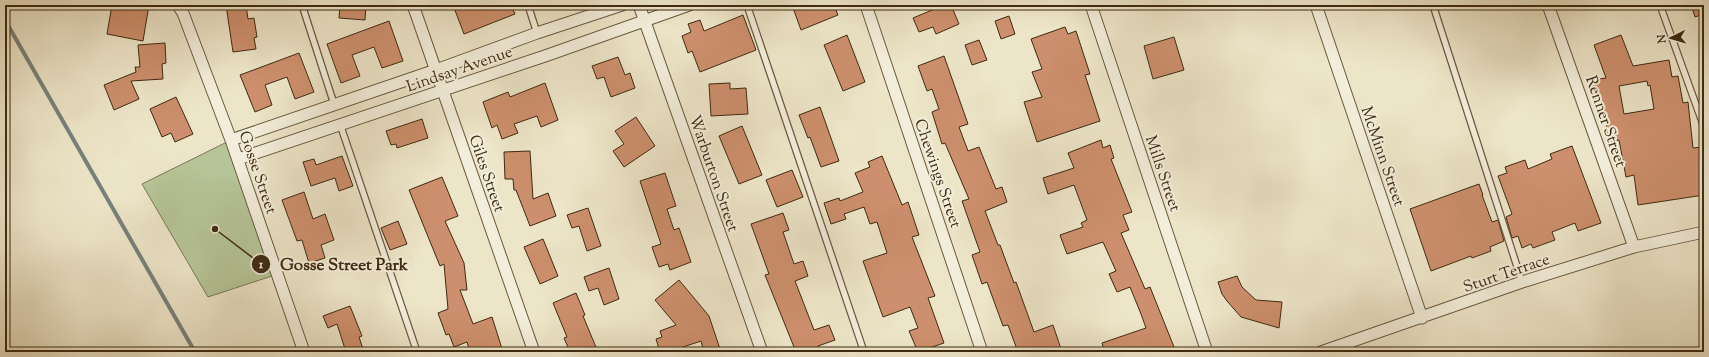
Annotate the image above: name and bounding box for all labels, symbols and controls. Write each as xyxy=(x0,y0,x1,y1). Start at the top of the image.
north arrow xyxy=(1651,18,1691,58)
text: N xyxy=(1654,33,1670,45)
street label: Lindsay Avenue xyxy=(404,41,516,99)
street label: Renner Street xyxy=(1578,73,1631,171)
street label: McMinn Street xyxy=(1354,104,1410,210)
street label: Warburton Street xyxy=(682,112,744,236)
street label: Chewings Street xyxy=(907,116,966,232)
street label: Gosse Street xyxy=(232,128,282,218)
street label: Giles Street xyxy=(462,132,510,216)
street label: Mills Street xyxy=(1138,133,1186,215)
callout: Gosse Street Park xyxy=(251,249,416,278)
street label: Sturt Terrace xyxy=(1460,249,1553,300)
text: Gosse Street Park xyxy=(280,254,409,278)
text: 1 xyxy=(258,256,264,274)

